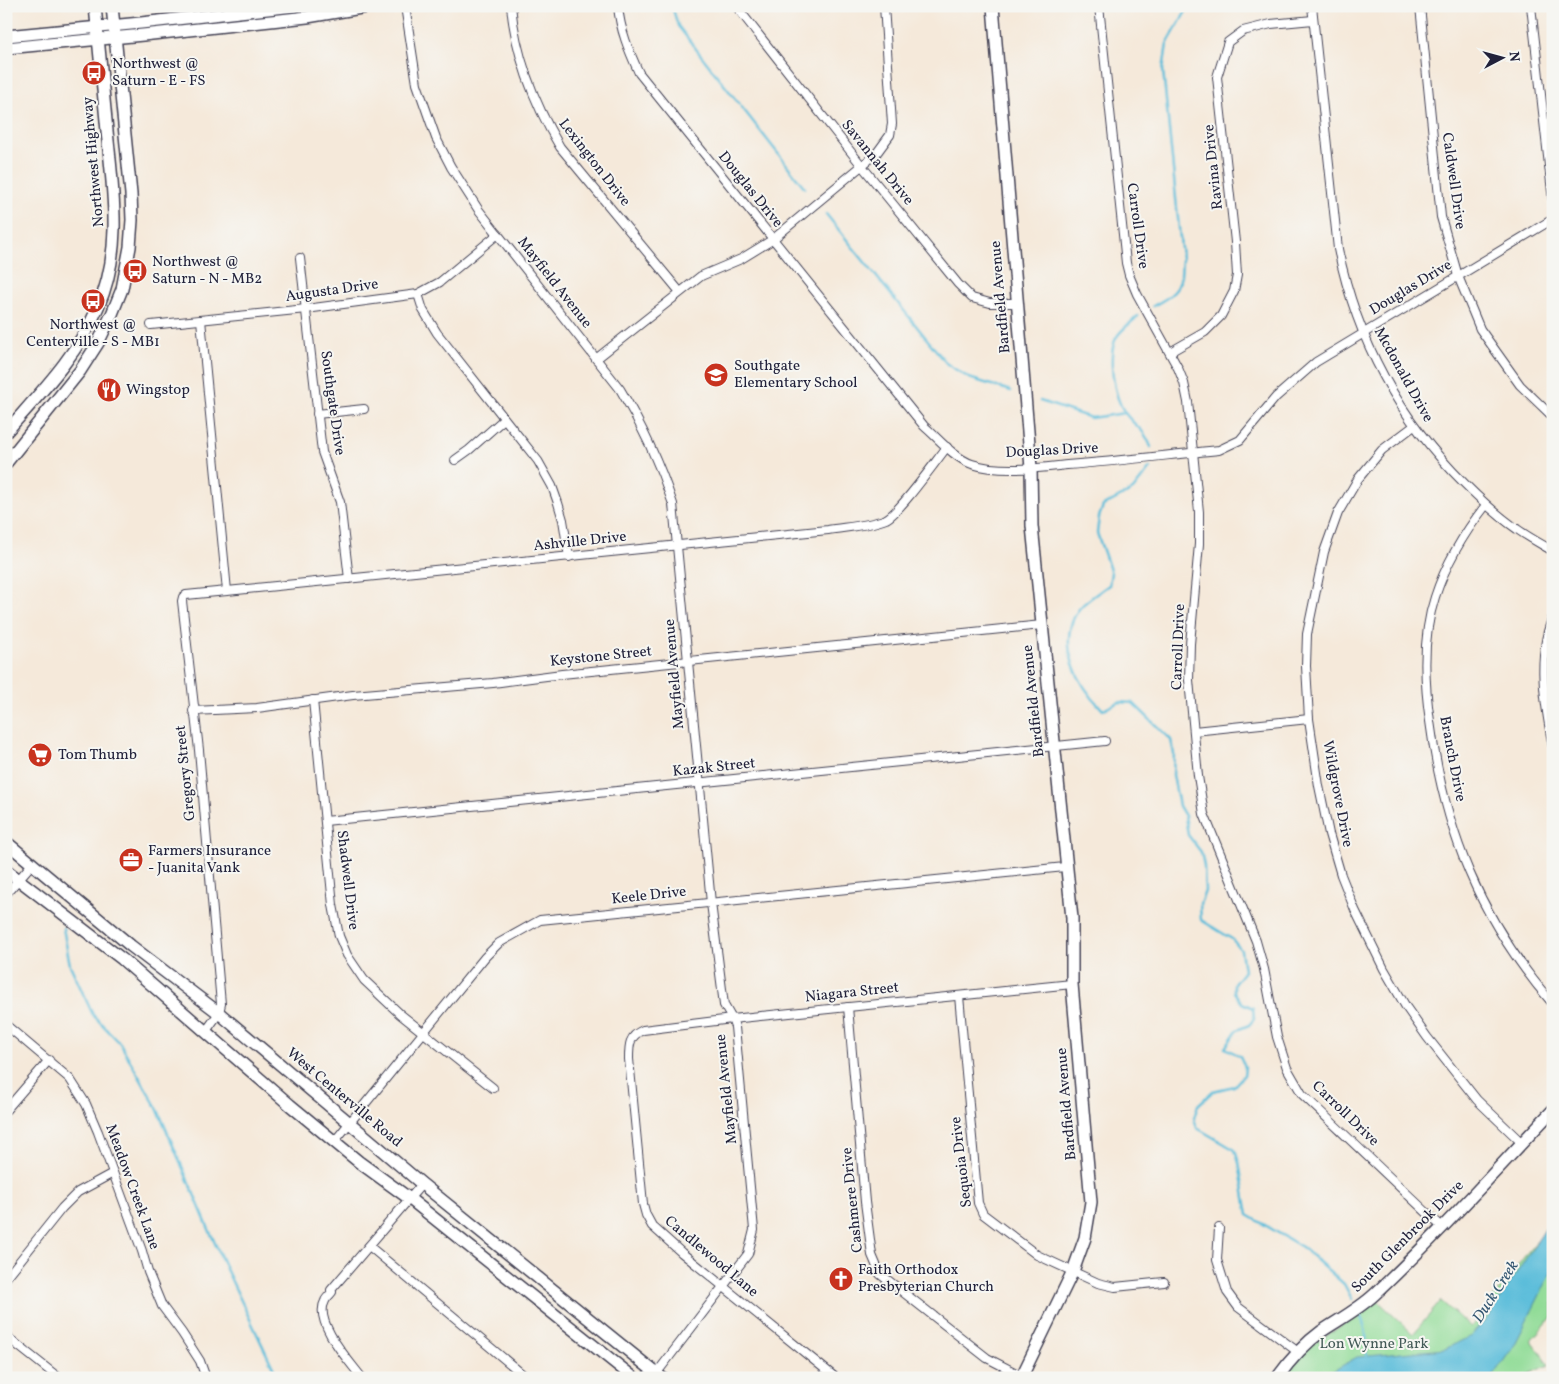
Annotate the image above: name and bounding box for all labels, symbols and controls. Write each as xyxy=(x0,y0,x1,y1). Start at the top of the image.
north arrow xyxy=(1476,32,1526,82)
text: N xyxy=(1503,51,1523,63)
place label: Northwest @ Saturn - E - FS xyxy=(112,54,206,92)
bus stop icon: Northwest @ Saturn - E - FS xyxy=(81,60,107,86)
street label: Northwest Highway xyxy=(78,96,110,228)
street label: Lexington Drive xyxy=(553,115,635,211)
street label: Savannah Drive xyxy=(836,116,918,210)
street label: Ravina Drive xyxy=(1199,123,1229,211)
street label: Caldwell Drive xyxy=(1436,131,1470,231)
street label: Douglas Drive xyxy=(713,147,787,233)
street label: Carroll Drive xyxy=(1121,182,1153,270)
street label: Mayfield Avenue xyxy=(512,233,596,333)
street label: Bardfield Avenue xyxy=(986,240,1016,354)
place label: Northwest @ Saturn - N - MB2 xyxy=(152,252,262,290)
street label: Douglas Drive xyxy=(1366,255,1456,321)
bus stop icon: Northwest @ Saturn - N - MB2 xyxy=(122,258,148,284)
street label: Augusta Drive xyxy=(284,274,380,308)
bus stop icon: Northwest @ Centerville - S - MB1 xyxy=(80,288,106,314)
place label: Northwest @ Centerville - S - MB1 xyxy=(26,315,160,353)
street label: Mcdonald Drive xyxy=(1368,324,1438,426)
street label: Southgate Drive xyxy=(314,349,350,457)
place label: Southgate Elementary School xyxy=(734,356,857,394)
school or university icon: Southgate Elementary School xyxy=(703,362,729,388)
restaurant icon: Wingstop xyxy=(96,377,122,403)
place label: Wingstop xyxy=(126,380,190,401)
street label: Douglas Drive xyxy=(1005,438,1099,464)
street label: Ashville Drive xyxy=(532,527,628,557)
street label: Carroll Drive xyxy=(1167,604,1191,690)
street label: Mayfield Avenue xyxy=(660,618,690,730)
street label: Keystone Street xyxy=(549,641,653,673)
street label: Bardfield Avenue xyxy=(1018,644,1050,758)
street label: Branch Drive xyxy=(1433,714,1471,804)
street label: Gregory Street xyxy=(171,724,201,822)
street label: Wildgrove Drive xyxy=(1316,739,1358,849)
supermarket icon: Tom Thumb xyxy=(27,742,53,768)
place label: Tom Thumb xyxy=(58,745,137,766)
street label: Kazak Street xyxy=(672,753,756,783)
street label: Shadwell Drive xyxy=(330,829,364,931)
place label: Farmers Insurance - Juanita Vank xyxy=(148,841,271,879)
office icon: Farmers Insurance - Juanita Vank xyxy=(118,847,144,873)
street label: Keele Drive xyxy=(611,882,687,910)
street label: Niagara Street xyxy=(804,978,900,1008)
street label: Mayfield Avenue xyxy=(711,1033,743,1145)
street label: West Centerville Road xyxy=(282,1043,406,1153)
street label: Bardfield Avenue xyxy=(1052,1047,1082,1161)
street label: Carroll Drive xyxy=(1307,1076,1383,1152)
street label: Sequoia Drive xyxy=(946,1115,978,1209)
street label: Meadow Creek Lane xyxy=(100,1121,164,1253)
street label: Cashmere Drive xyxy=(837,1146,869,1254)
street label: South Glenbrook Drive xyxy=(1347,1176,1469,1298)
street label: Candlewood Lane xyxy=(659,1211,763,1303)
water label: Duck Creek xyxy=(1468,1256,1525,1328)
place label: Faith Orthodox Presbyterian Church xyxy=(858,1260,994,1298)
church icon: Faith Orthodox Presbyterian Church xyxy=(828,1266,854,1292)
park label: Lon Wynne Park xyxy=(1319,1334,1429,1355)

